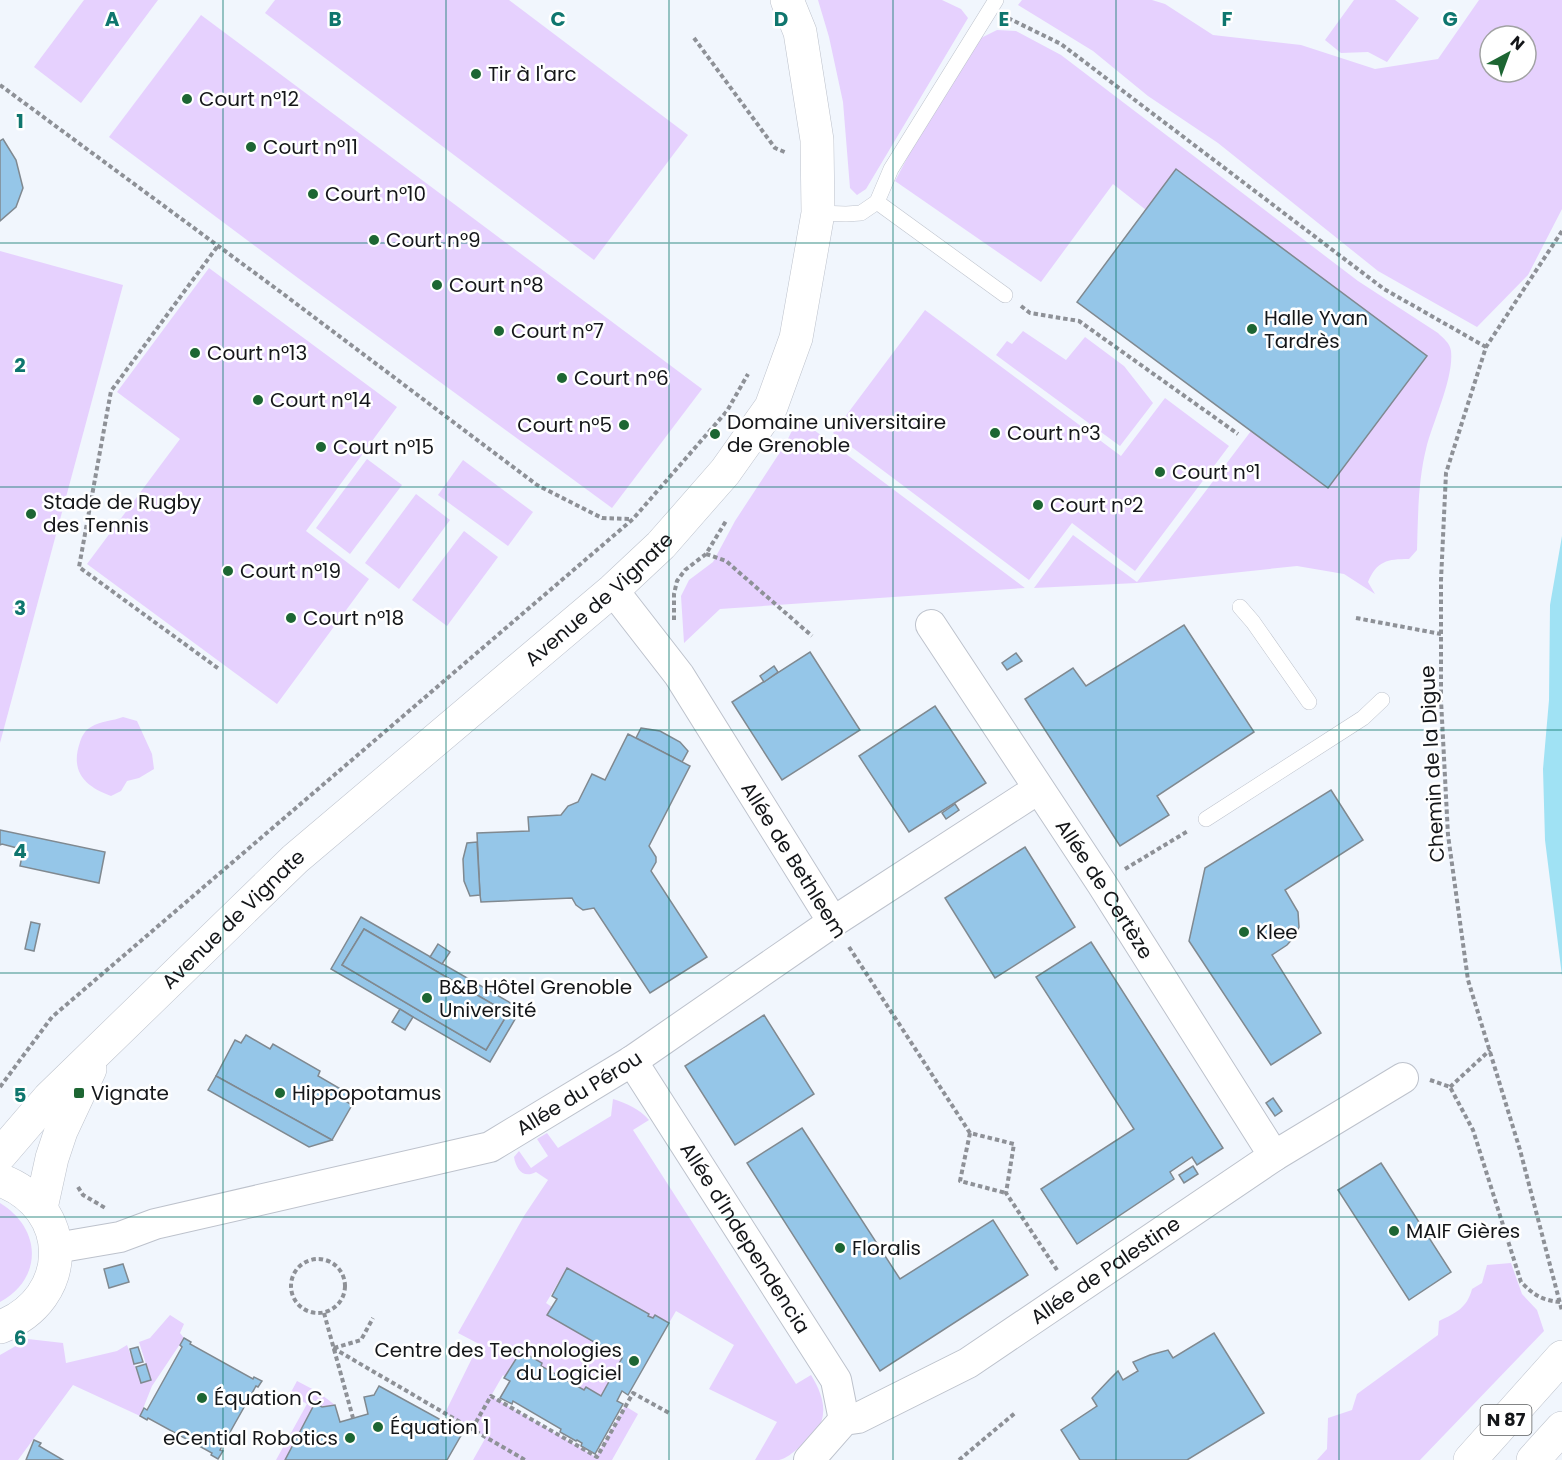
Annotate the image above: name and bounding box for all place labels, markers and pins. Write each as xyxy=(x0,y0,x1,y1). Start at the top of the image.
place label: Tir à l'arc xyxy=(488,60,577,88)
marker: Tir à l'arc xyxy=(469,67,483,81)
place label: Court n°12 xyxy=(199,85,299,113)
marker: Court n°12 xyxy=(180,92,194,106)
place label: Court n°11 xyxy=(263,133,358,161)
marker: Court n°11 xyxy=(244,140,258,154)
place label: Court n°10 xyxy=(325,180,426,208)
marker: Court n°10 xyxy=(306,187,320,201)
place label: Court n°9 xyxy=(386,226,481,254)
marker: Court n°9 xyxy=(367,233,381,247)
place label: Court n°8 xyxy=(449,271,544,299)
marker: Court n°8 xyxy=(430,278,444,292)
place label: Halle Yvan Tardrès xyxy=(1264,304,1368,355)
place label: Court n°7 xyxy=(511,317,604,345)
marker: Halle Yvan Tardrès xyxy=(1245,322,1259,336)
marker: Court n°7 xyxy=(492,324,506,338)
place label: Court n°13 xyxy=(207,339,307,367)
marker: Court n°13 xyxy=(188,346,202,360)
place label: Court n°6 xyxy=(574,364,669,392)
marker: Court n°6 xyxy=(555,371,569,385)
place label: Court n°14 xyxy=(270,386,371,414)
marker: Court n°14 xyxy=(251,393,265,407)
place label: Domaine universitaire de Grenoble xyxy=(727,408,946,459)
place label: Court n°5 xyxy=(517,411,612,439)
marker: Court n°5 xyxy=(617,418,631,432)
place label: Court n°3 xyxy=(1007,419,1101,447)
marker: Court n°3 xyxy=(988,426,1002,440)
marker: Domaine universitaire de Grenoble xyxy=(708,427,722,441)
place label: Court n°15 xyxy=(333,433,434,461)
marker: Court n°15 xyxy=(314,440,328,454)
place label: Court n°1 xyxy=(1172,458,1261,486)
marker: Court n°1 xyxy=(1153,465,1167,479)
place label: Stade de Rugby des Tennis xyxy=(43,488,201,539)
place label: Court n°2 xyxy=(1050,491,1144,519)
marker: Court n°2 xyxy=(1031,498,1045,512)
marker: Stade de Rugby des Tennis xyxy=(24,507,38,521)
place label: Court n°19 xyxy=(240,557,341,585)
marker: Court n°19 xyxy=(221,564,235,578)
place label: Court n°18 xyxy=(303,604,404,632)
marker: Court n°18 xyxy=(284,611,298,625)
place label: Klee xyxy=(1256,918,1298,946)
marker: Klee xyxy=(1237,925,1251,939)
place label: B&B Hôtel Grenoble Université xyxy=(439,973,632,1024)
marker: B&B Hôtel Grenoble Université xyxy=(420,991,434,1005)
place label: Vignate xyxy=(91,1079,169,1107)
place label: Hippopotamus xyxy=(292,1079,442,1107)
marker: Vignate xyxy=(72,1086,86,1100)
marker: Hippopotamus xyxy=(273,1086,287,1100)
place label: MAIF Gières xyxy=(1406,1217,1520,1245)
marker: MAIF Gières xyxy=(1387,1224,1401,1238)
place label: Floralis xyxy=(852,1234,921,1262)
marker: Floralis xyxy=(833,1241,847,1255)
place label: Centre des Technologies du Logiciel xyxy=(374,1336,622,1387)
marker: Centre des Technologies du Logiciel xyxy=(627,1354,641,1368)
place label: Équation C xyxy=(214,1384,323,1412)
marker: Équation C xyxy=(195,1391,209,1405)
place label: Équation 1 xyxy=(390,1413,490,1441)
marker: Équation 1 xyxy=(371,1420,385,1434)
place label: eCential Robotics xyxy=(163,1424,338,1452)
marker: eCential Robotics xyxy=(343,1431,357,1445)

